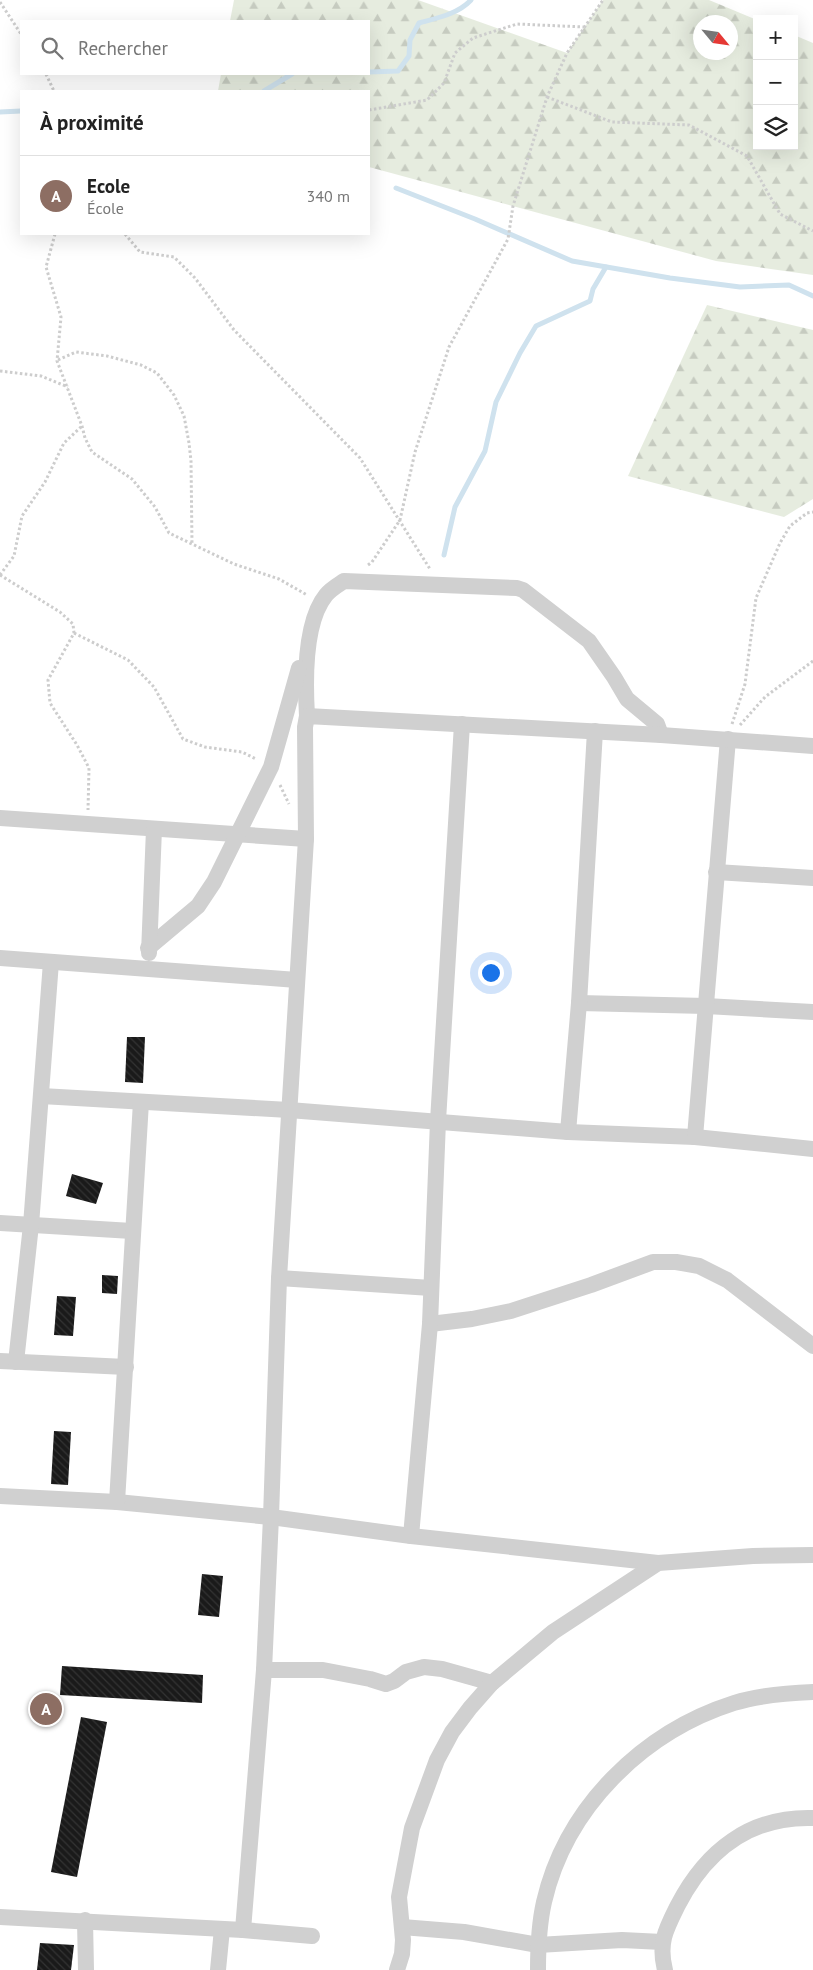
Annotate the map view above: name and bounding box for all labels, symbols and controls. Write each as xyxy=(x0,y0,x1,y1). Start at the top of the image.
north arrow xyxy=(693,15,738,60)
map controls xyxy=(753,15,798,150)
button: + xyxy=(753,15,798,60)
search box xyxy=(20,20,370,75)
icon: search xyxy=(38,34,66,62)
text: Rechercher xyxy=(78,36,168,60)
button: − xyxy=(753,60,798,105)
button: layers xyxy=(753,105,798,150)
text: À proximité xyxy=(40,109,144,136)
text: Ecole xyxy=(87,174,130,198)
text: A xyxy=(51,186,61,206)
text: 340 m xyxy=(307,186,350,206)
text: École xyxy=(87,198,124,218)
your location xyxy=(478,960,504,986)
pin: A xyxy=(30,1690,62,1728)

